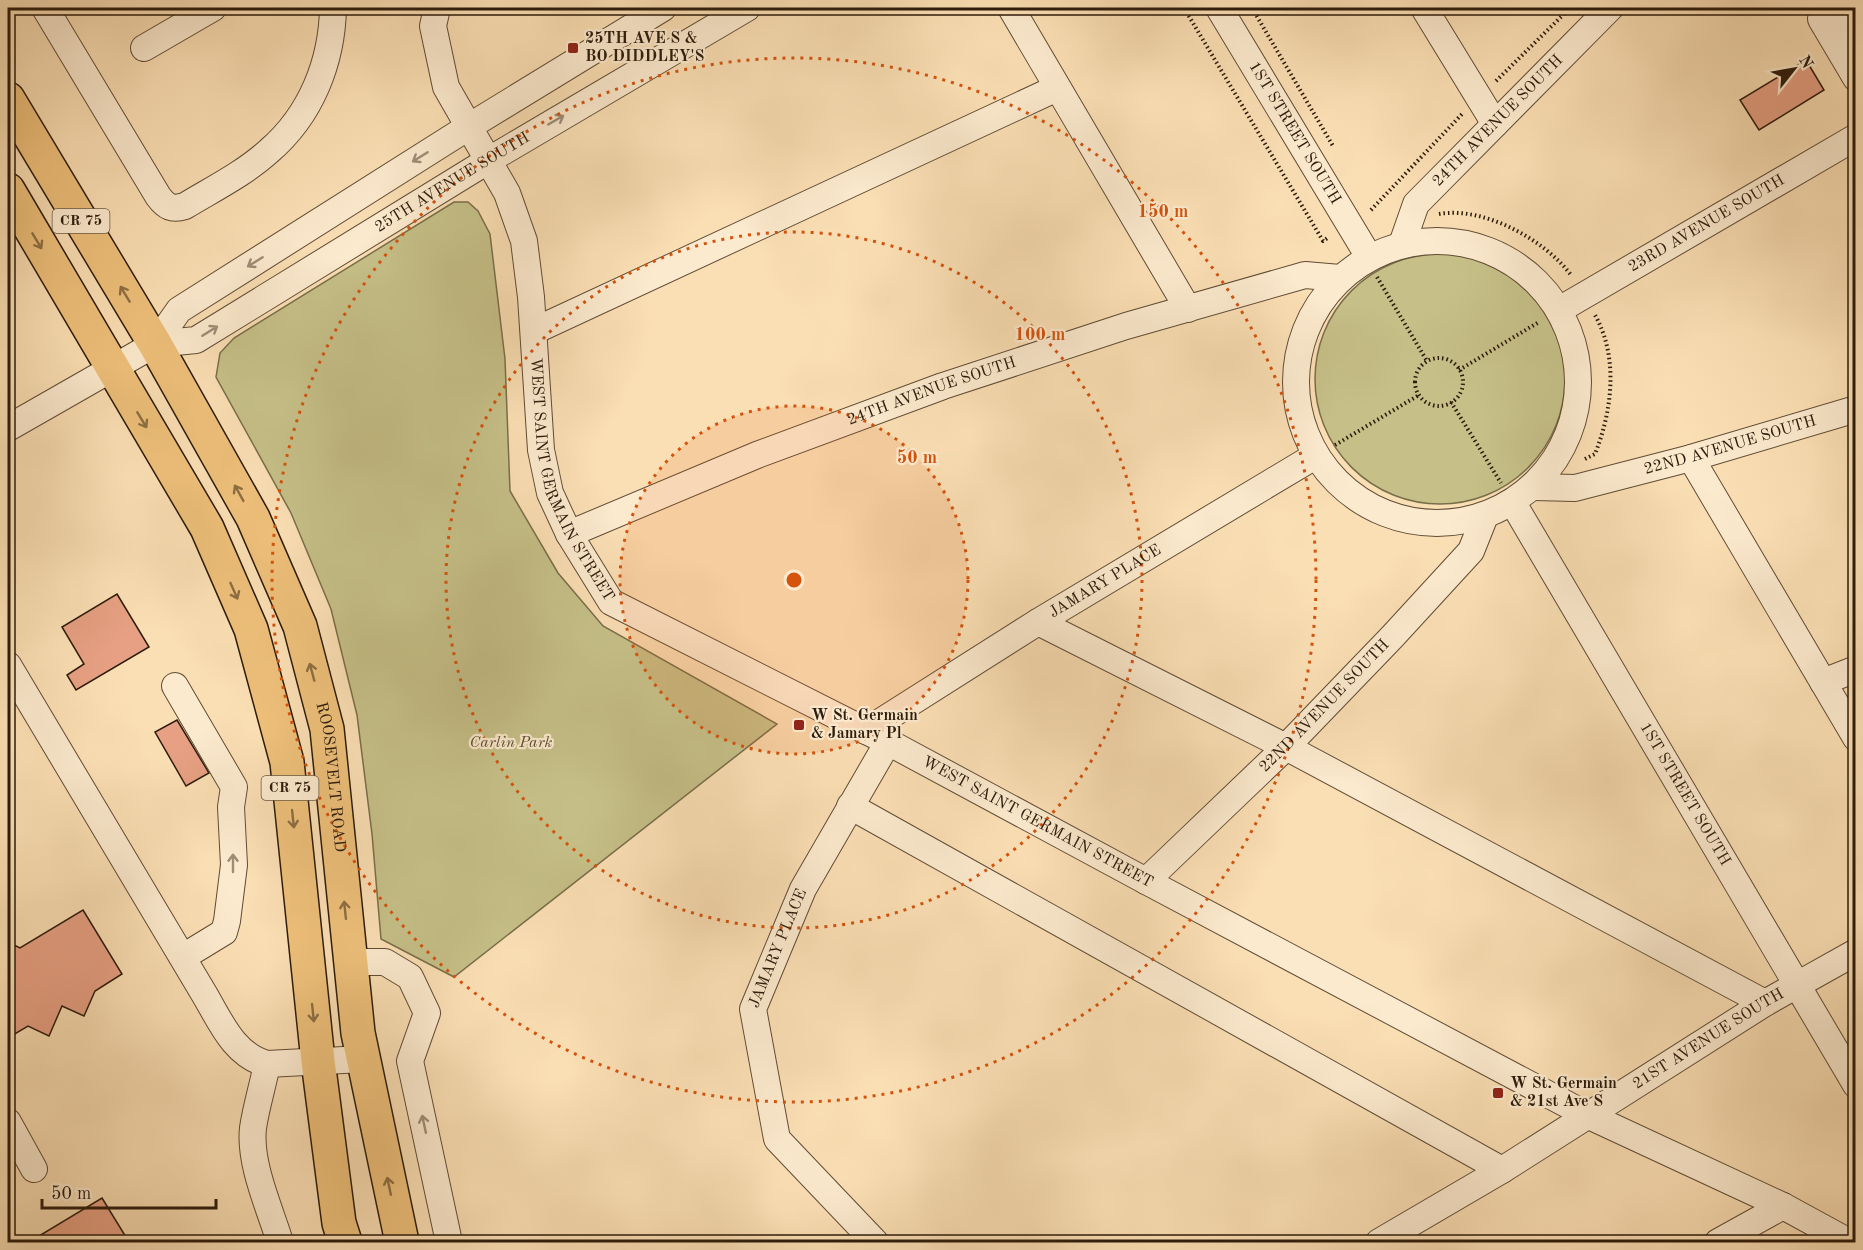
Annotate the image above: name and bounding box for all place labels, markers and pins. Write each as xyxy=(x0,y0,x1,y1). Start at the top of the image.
place label: 25TH AVE S & BO DIDDLEY'S xyxy=(585,31,704,65)
marker: 25TH AVE S & BO DIDDLEY'S xyxy=(566,41,580,55)
centre of rings xyxy=(784,570,804,590)
place label: W St. Germain & Jamary Pl xyxy=(811,708,918,742)
marker: W St. Germain & Jamary Pl xyxy=(792,718,806,732)
place label: W St. Germain & 21st Ave S xyxy=(1510,1076,1617,1110)
marker: W St. Germain & 21st Ave S xyxy=(1491,1086,1505,1100)

